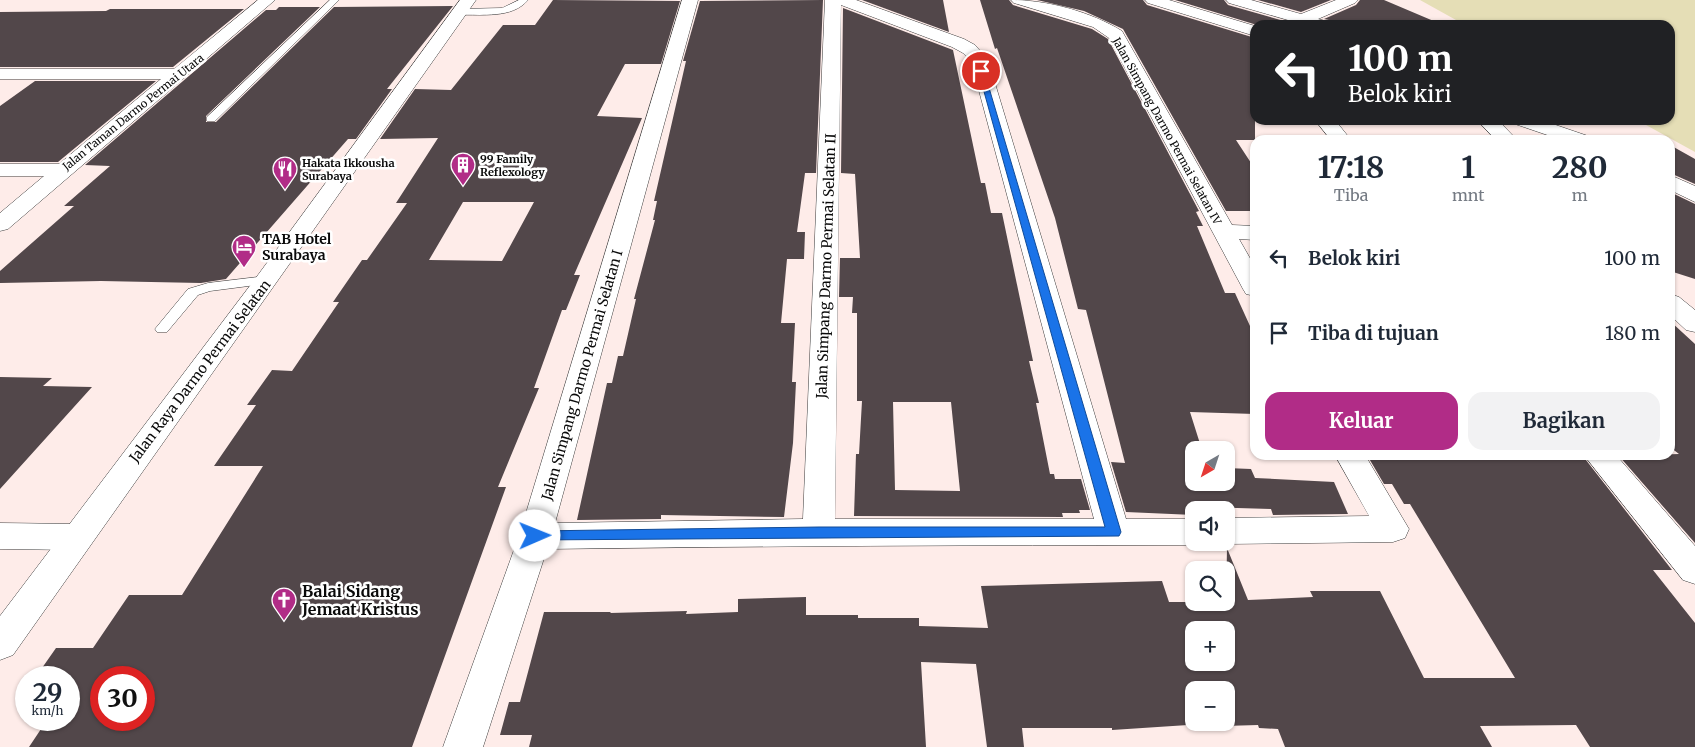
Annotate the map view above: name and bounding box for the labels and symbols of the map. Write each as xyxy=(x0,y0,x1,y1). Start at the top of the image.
street label: Jalan Simpang Darmo Permai Selatan IV xyxy=(1109,34,1225,228)
pin xyxy=(960,50,1002,92)
street label: Jalan Taman Darmo Permai Utara xyxy=(59,51,207,174)
street label: Jalan Simpang Darmo Permai Selatan II xyxy=(812,133,840,400)
building icon: 99 Family Reflexology xyxy=(450,152,476,186)
place label: 99 Family Reflexology xyxy=(480,152,545,179)
restaurant icon: Hakata Ikkousha Surabaya xyxy=(272,156,298,190)
place label: Hakata Ikkousha Surabaya xyxy=(302,156,395,183)
place label: TAB Hotel Surabaya xyxy=(262,230,332,264)
hotel icon: TAB Hotel Surabaya xyxy=(231,234,257,268)
street label: Jalan Simpang Darmo Permai Selatan I xyxy=(537,248,626,503)
street label: Jalan Raya Darmo Permai Selatan xyxy=(125,276,275,467)
north arrow xyxy=(1185,441,1235,491)
position arrow xyxy=(508,509,560,561)
place label: Balai Sidang Jemaat Kristus xyxy=(301,581,419,619)
church icon: Balai Sidang Jemaat Kristus xyxy=(271,587,297,621)
speed limit sign: 30 xyxy=(90,666,155,731)

